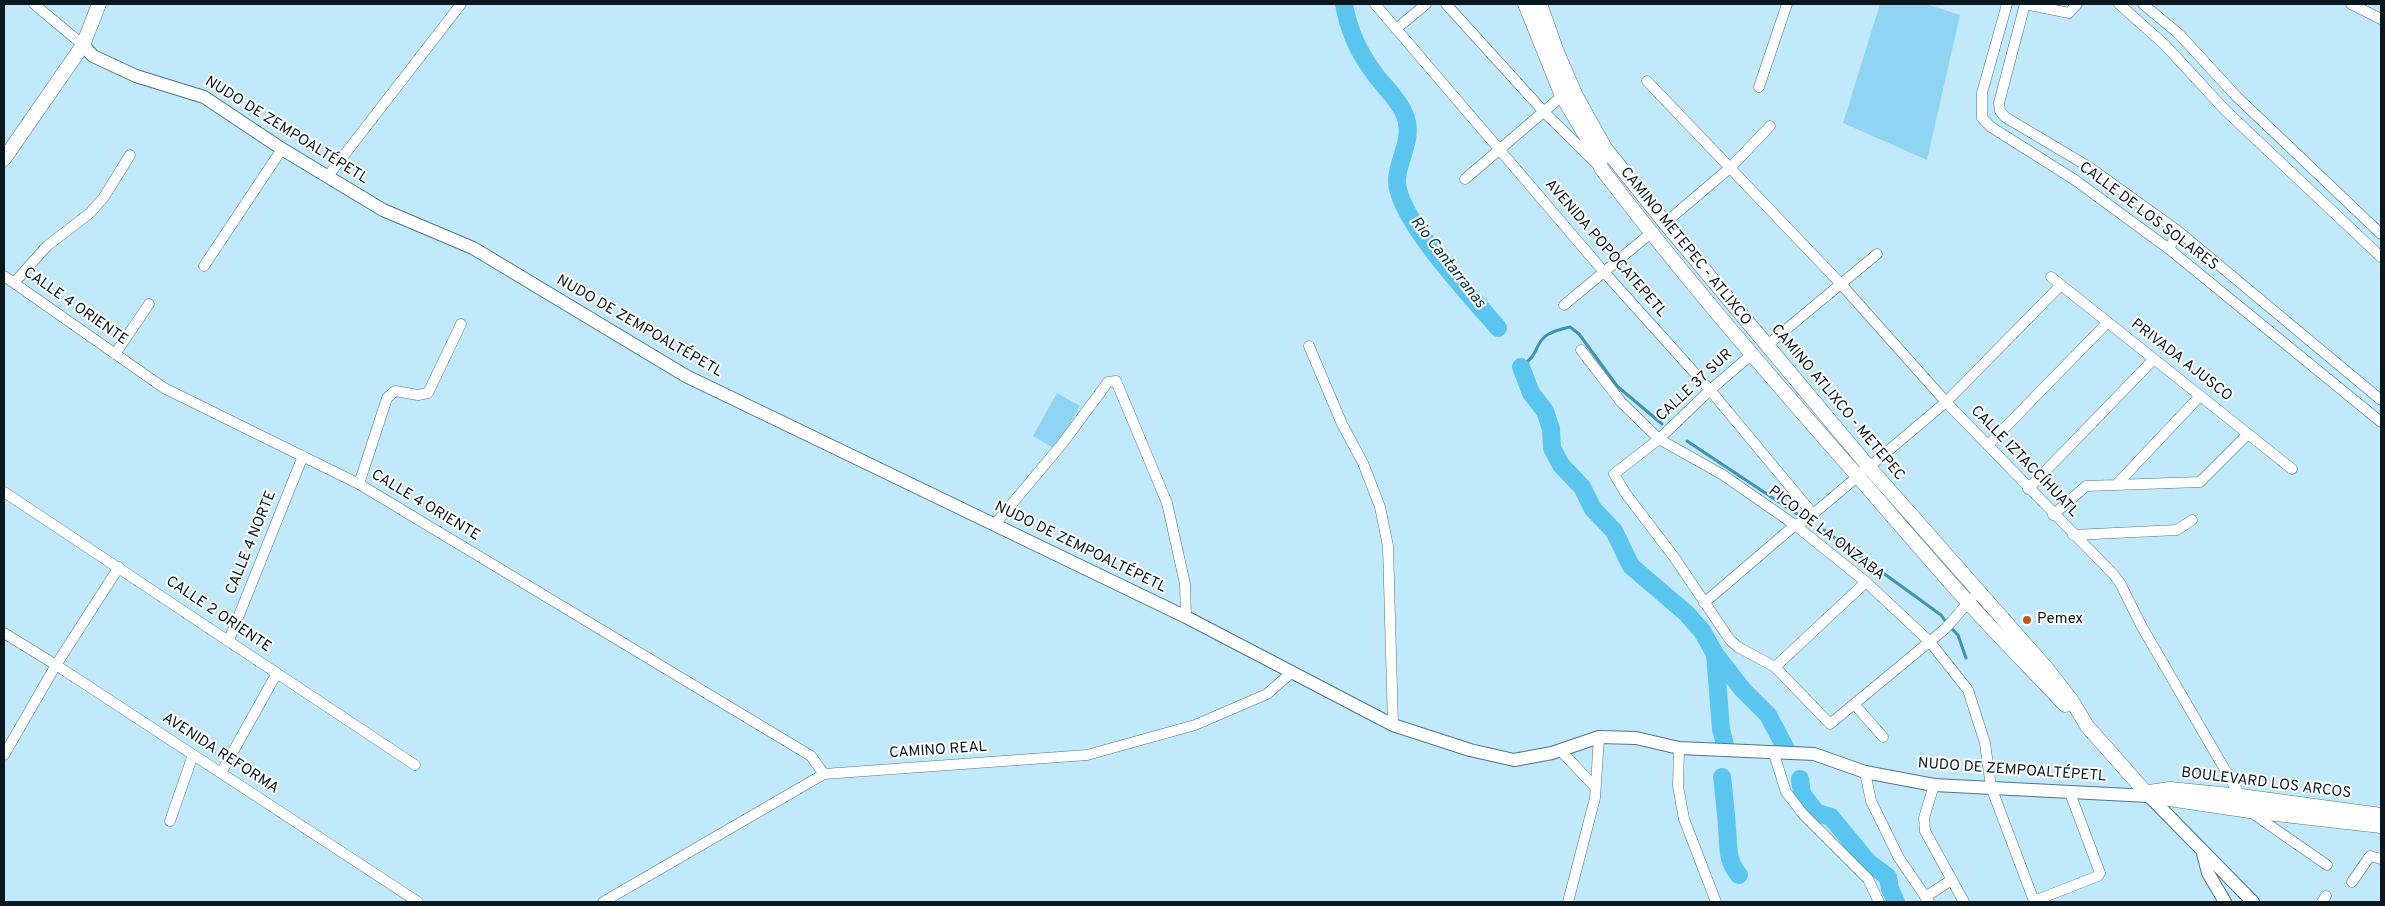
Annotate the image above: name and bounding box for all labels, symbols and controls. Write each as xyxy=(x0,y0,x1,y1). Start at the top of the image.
street label: NUDO DE ZEMPOALTÉPETL xyxy=(201,73,371,189)
street label: CALLE DE LOS SOLARES xyxy=(2075,159,2221,275)
street label: CAMINO METEPEC - ATLIXCO xyxy=(1616,164,1754,330)
street label: AVENIDA POPOCATEPETL xyxy=(1540,176,1670,322)
water label: Rio Cantarranas xyxy=(1405,213,1489,313)
street label: CALLE 4 ORIENTE xyxy=(19,264,131,350)
street label: NUDO DE ZEMPOALTÉPETL xyxy=(553,272,725,382)
street label: PRIVADA AJUSCO xyxy=(2127,316,2235,406)
street label: CAMINO ATLIXCO - METEPEC xyxy=(1766,321,1908,485)
street label: CALLE 37 SUR xyxy=(1653,346,1737,426)
street label: CALLE IZTACCÍHUATL xyxy=(1966,403,2082,521)
street label: CALLE 4 ORIENTE xyxy=(367,466,483,546)
street label: PICO DE LA ONZABA xyxy=(1764,483,1888,585)
street label: CALLE 4 NORTE xyxy=(223,489,281,597)
street label: NUDO DE ZEMPOALTÉPETL xyxy=(991,499,1169,597)
street label: CALLE 2 ORIENTE xyxy=(162,573,274,657)
place label: Pemex xyxy=(2037,611,2083,629)
marker: Pemex xyxy=(2021,614,2033,626)
street label: AVENIDA REFORMA xyxy=(158,710,282,798)
street label: CAMINO REAL xyxy=(889,739,987,763)
street label: NUDO DE ZEMPOALTÉPETL xyxy=(1917,755,2107,787)
street label: BOULEVARD LOS ARCOS xyxy=(2180,765,2352,803)

